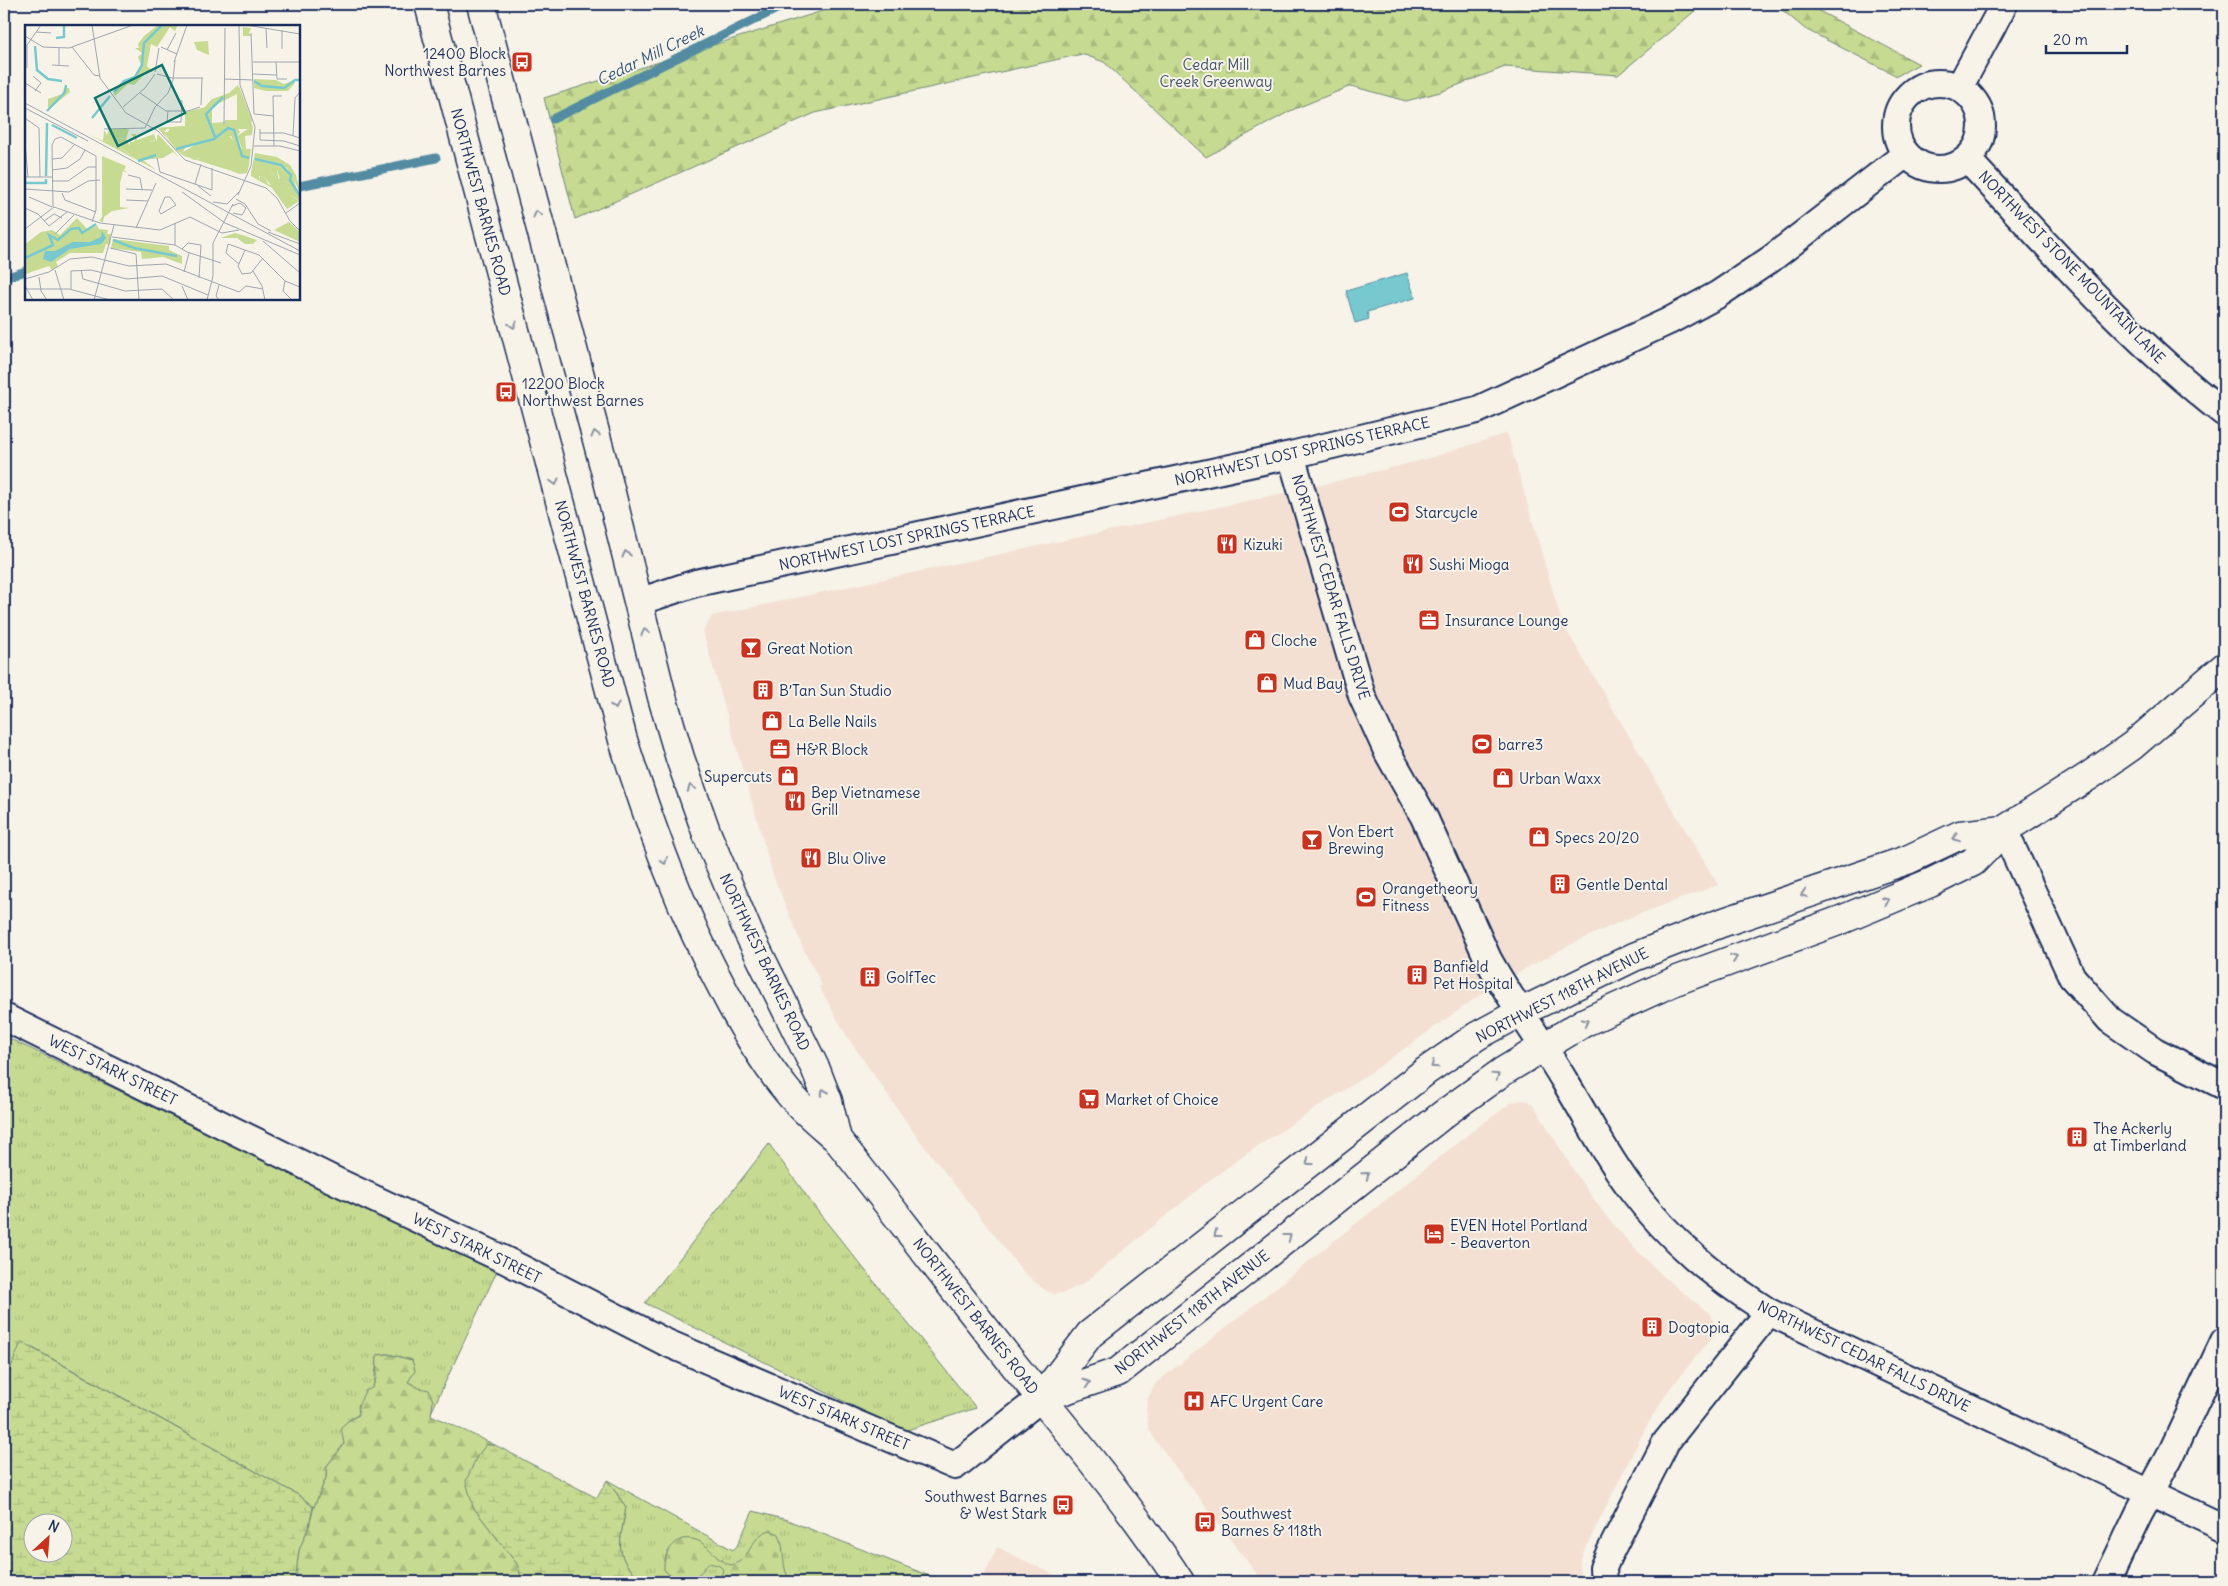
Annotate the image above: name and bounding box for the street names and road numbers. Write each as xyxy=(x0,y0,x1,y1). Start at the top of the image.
street label: NORTHWEST BARNES ROAD xyxy=(447,106,515,298)
street label: NORTHWEST STONE MOUNTAIN LANE xyxy=(1975,167,2170,368)
street label: NORTHWEST LOST SPRINGS TERRACE xyxy=(1173,412,1432,490)
street label: NORTHWEST CEDAR FALLS DRIVE xyxy=(1288,472,1374,702)
street label: NORTHWEST BARNES ROAD xyxy=(551,498,619,690)
street label: NORTHWEST LOST SPRINGS TERRACE xyxy=(777,502,1037,574)
street label: NORTHWEST BARNES ROAD xyxy=(716,870,814,1054)
street label: NORTHWEST 118TH AVENUE xyxy=(1473,943,1652,1047)
street label: WEST STARK STREET xyxy=(46,1031,181,1109)
street label: WEST STARK STREET xyxy=(410,1209,545,1287)
street label: NORTHWEST BARNES ROAD xyxy=(909,1234,1043,1398)
street label: NORTHWEST 118TH AVENUE xyxy=(1111,1246,1273,1378)
street label: NORTHWEST CEDAR FALLS DRIVE xyxy=(1754,1296,1974,1416)
street label: WEST STARK STREET xyxy=(775,1382,913,1454)

